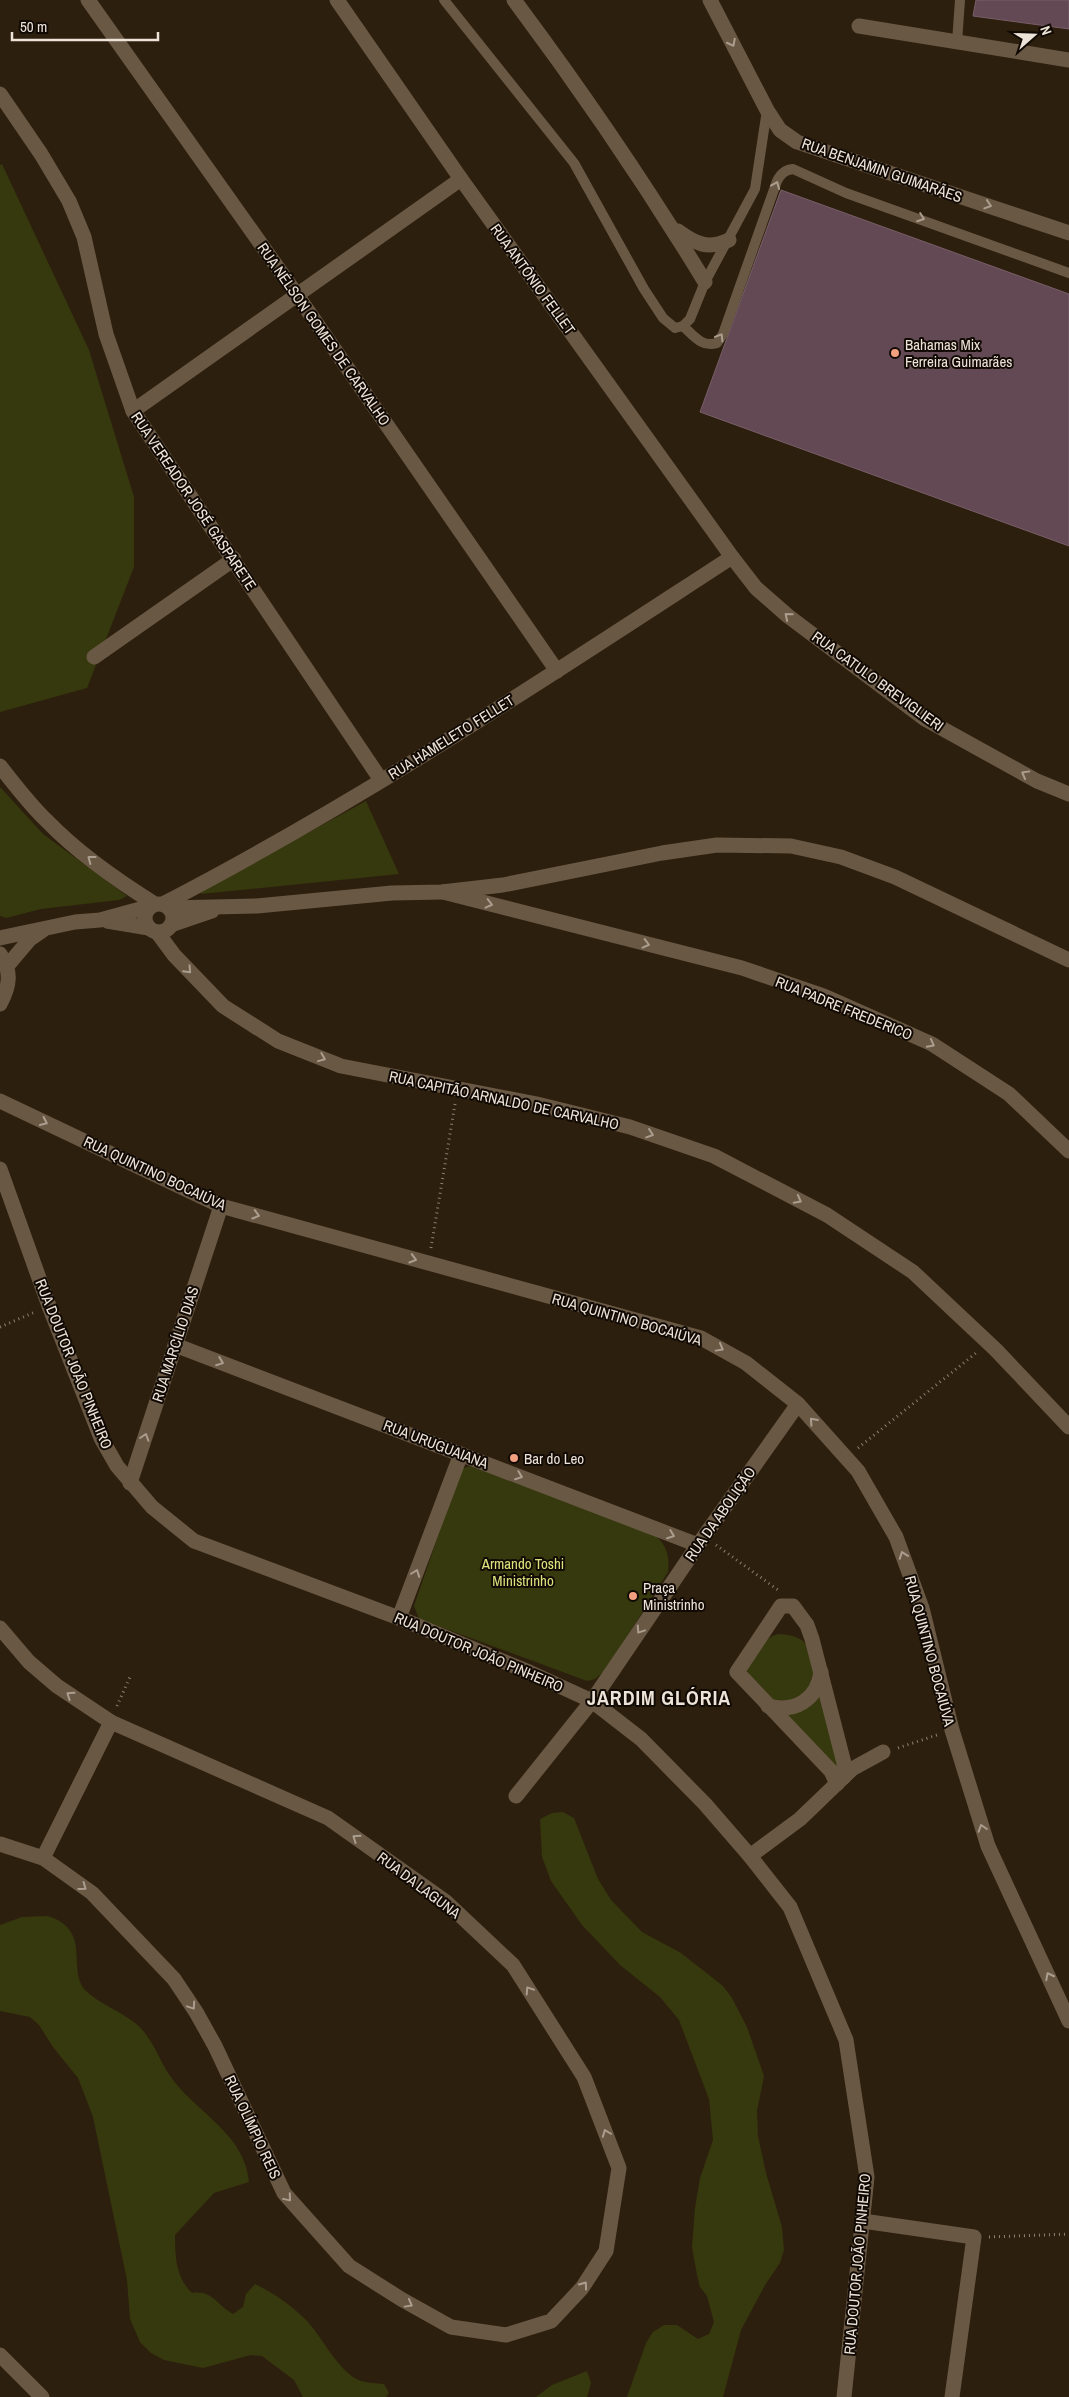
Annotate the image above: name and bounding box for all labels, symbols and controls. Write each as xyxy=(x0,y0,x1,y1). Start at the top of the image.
scale bar xyxy=(12,10,159,42)
north arrow xyxy=(1009,10,1059,60)
text: 50 m xyxy=(20,16,47,37)
text: N xyxy=(1036,24,1056,38)
one-way arrow xyxy=(726,38,736,47)
street label: RUA BENJAMIN GUIMARÃES xyxy=(799,133,965,207)
one-way arrow xyxy=(770,181,780,190)
one-way arrow xyxy=(984,199,992,209)
one-way arrow xyxy=(916,212,925,222)
street label: RUA ANTÔNIO FELLET xyxy=(486,219,581,339)
street label: RUA NÉLSON GOMES DE CARVALHO xyxy=(253,238,395,430)
one-way arrow xyxy=(713,333,723,342)
place label: Bahamas Mix Ferreira Guimarães xyxy=(905,334,1012,372)
marker: Bahamas Mix Ferreira Guimarães xyxy=(889,347,901,359)
street label: RUA VEREADOR JOSÉ GASPARETE xyxy=(126,408,262,594)
one-way arrow xyxy=(785,612,794,621)
street label: RUA CATULO BREVIGLIERI xyxy=(808,626,948,736)
street label: RUA HAMELETO FELLET xyxy=(384,690,518,784)
one-way arrow xyxy=(1021,770,1030,780)
one-way arrow xyxy=(88,856,97,864)
one-way arrow xyxy=(484,898,493,909)
one-way arrow xyxy=(642,938,651,949)
one-way arrow xyxy=(182,964,191,973)
street label: RUA PADRE FREDERICO xyxy=(772,971,916,1045)
one-way arrow xyxy=(926,1038,935,1048)
one-way arrow xyxy=(317,1052,325,1062)
street label: RUA CAPITÃO ARNALDO DE CARVALHO xyxy=(387,1065,621,1135)
one-way arrow xyxy=(39,1116,48,1126)
one-way arrow xyxy=(645,1128,654,1138)
street label: RUA QUINTINO BOCAIÚVA xyxy=(80,1131,230,1216)
one-way arrow xyxy=(793,1194,802,1204)
one-way arrow xyxy=(252,1210,260,1220)
one-way arrow xyxy=(408,1254,417,1264)
street label: RUA DOUTOR JOÃO PINHEIRO xyxy=(30,1276,118,1452)
street label: RUA MARCÍLIO DIAS xyxy=(146,1284,204,1404)
street label: RUA QUINTINO BOCAIÚVA xyxy=(550,1288,705,1351)
one-way arrow xyxy=(714,1342,723,1352)
one-way arrow xyxy=(216,1356,224,1366)
street label: RUA URUGUAIANA xyxy=(381,1414,492,1474)
one-way arrow xyxy=(810,1417,819,1426)
one-way arrow xyxy=(139,1433,149,1441)
place label: Bar do Leo xyxy=(524,1448,584,1469)
marker: Bar do Leo xyxy=(508,1452,520,1464)
street label: RUA DA ABOLIÇÃO xyxy=(680,1463,760,1565)
one-way arrow xyxy=(515,1470,523,1480)
one-way arrow xyxy=(666,1528,675,1539)
one-way arrow xyxy=(898,1551,908,1560)
park label: Armando Toshi Ministrinho xyxy=(481,1553,564,1591)
one-way arrow xyxy=(410,1569,420,1578)
street label: RUA QUINTINO BOCAIÚVA xyxy=(900,1573,960,1729)
place label: Praça Ministrinho xyxy=(643,1577,705,1615)
marker: Praça Ministrinho xyxy=(627,1590,639,1602)
street label: RUA DOUTOR JOÃO PINHEIRO xyxy=(391,1607,567,1697)
one-way arrow xyxy=(637,1624,646,1634)
district label: JARDIM GLÓRIA xyxy=(587,1684,731,1711)
one-way arrow xyxy=(67,1692,76,1701)
one-way arrow xyxy=(978,1825,988,1833)
one-way arrow xyxy=(352,1835,362,1844)
street label: RUA DA LAGUNA xyxy=(373,1847,466,1924)
one-way arrow xyxy=(77,1881,86,1889)
one-way arrow xyxy=(1045,1973,1055,1982)
one-way arrow xyxy=(526,1987,535,1996)
one-way arrow xyxy=(186,2000,195,2010)
street label: RUA OLÍMPIO REIS xyxy=(220,2072,286,2182)
one-way arrow xyxy=(601,2129,612,2138)
street label: RUA DOUTOR JOÃO PINHEIRO xyxy=(839,2173,875,2355)
one-way arrow xyxy=(282,2192,291,2201)
one-way arrow xyxy=(578,2282,586,2291)
one-way arrow xyxy=(404,2298,413,2308)

